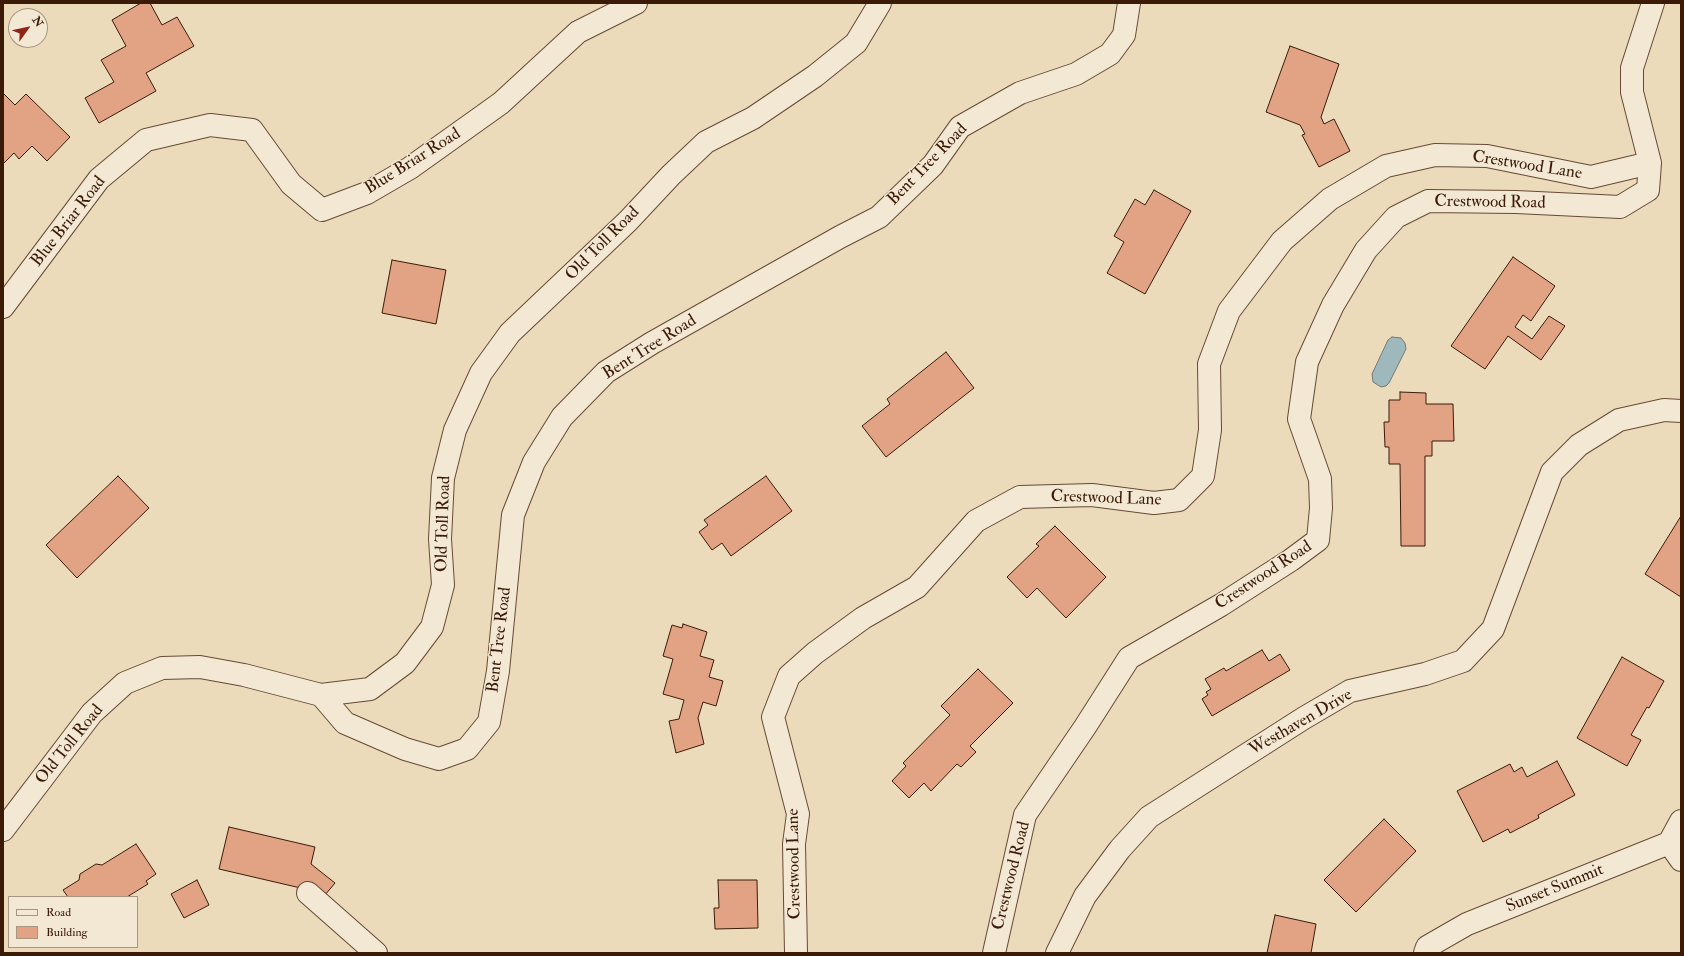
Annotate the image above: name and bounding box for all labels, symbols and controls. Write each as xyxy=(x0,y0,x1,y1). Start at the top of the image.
north arrow xyxy=(8,8,48,48)
text: N xyxy=(30,14,46,29)
street label: Bent Tree Road xyxy=(884,120,972,210)
street label: Blue Briar Road xyxy=(361,124,465,200)
street label: Crestwood Lane xyxy=(1471,147,1583,185)
street label: Blue Briar Road xyxy=(27,173,111,271)
street label: Crestwood Road xyxy=(1434,192,1546,214)
street label: Old Toll Road xyxy=(562,203,644,285)
street label: Bent Tree Road xyxy=(599,311,701,385)
street label: Old Toll Road xyxy=(432,476,456,572)
street label: Crestwood Lane xyxy=(1050,487,1162,511)
street label: Crestwood Road xyxy=(1212,537,1316,615)
street label: Bent Tree Road xyxy=(483,586,517,694)
street label: Westhaven Drive xyxy=(1246,685,1356,761)
street label: Old Toll Road xyxy=(32,701,108,789)
street label: Crestwood Lane xyxy=(784,808,806,920)
street label: Crestwood Road xyxy=(989,820,1035,932)
street label: Sunset Summit xyxy=(1503,860,1607,918)
legend xyxy=(8,896,138,948)
text: Road xyxy=(46,905,71,920)
text: Building xyxy=(46,925,87,940)

